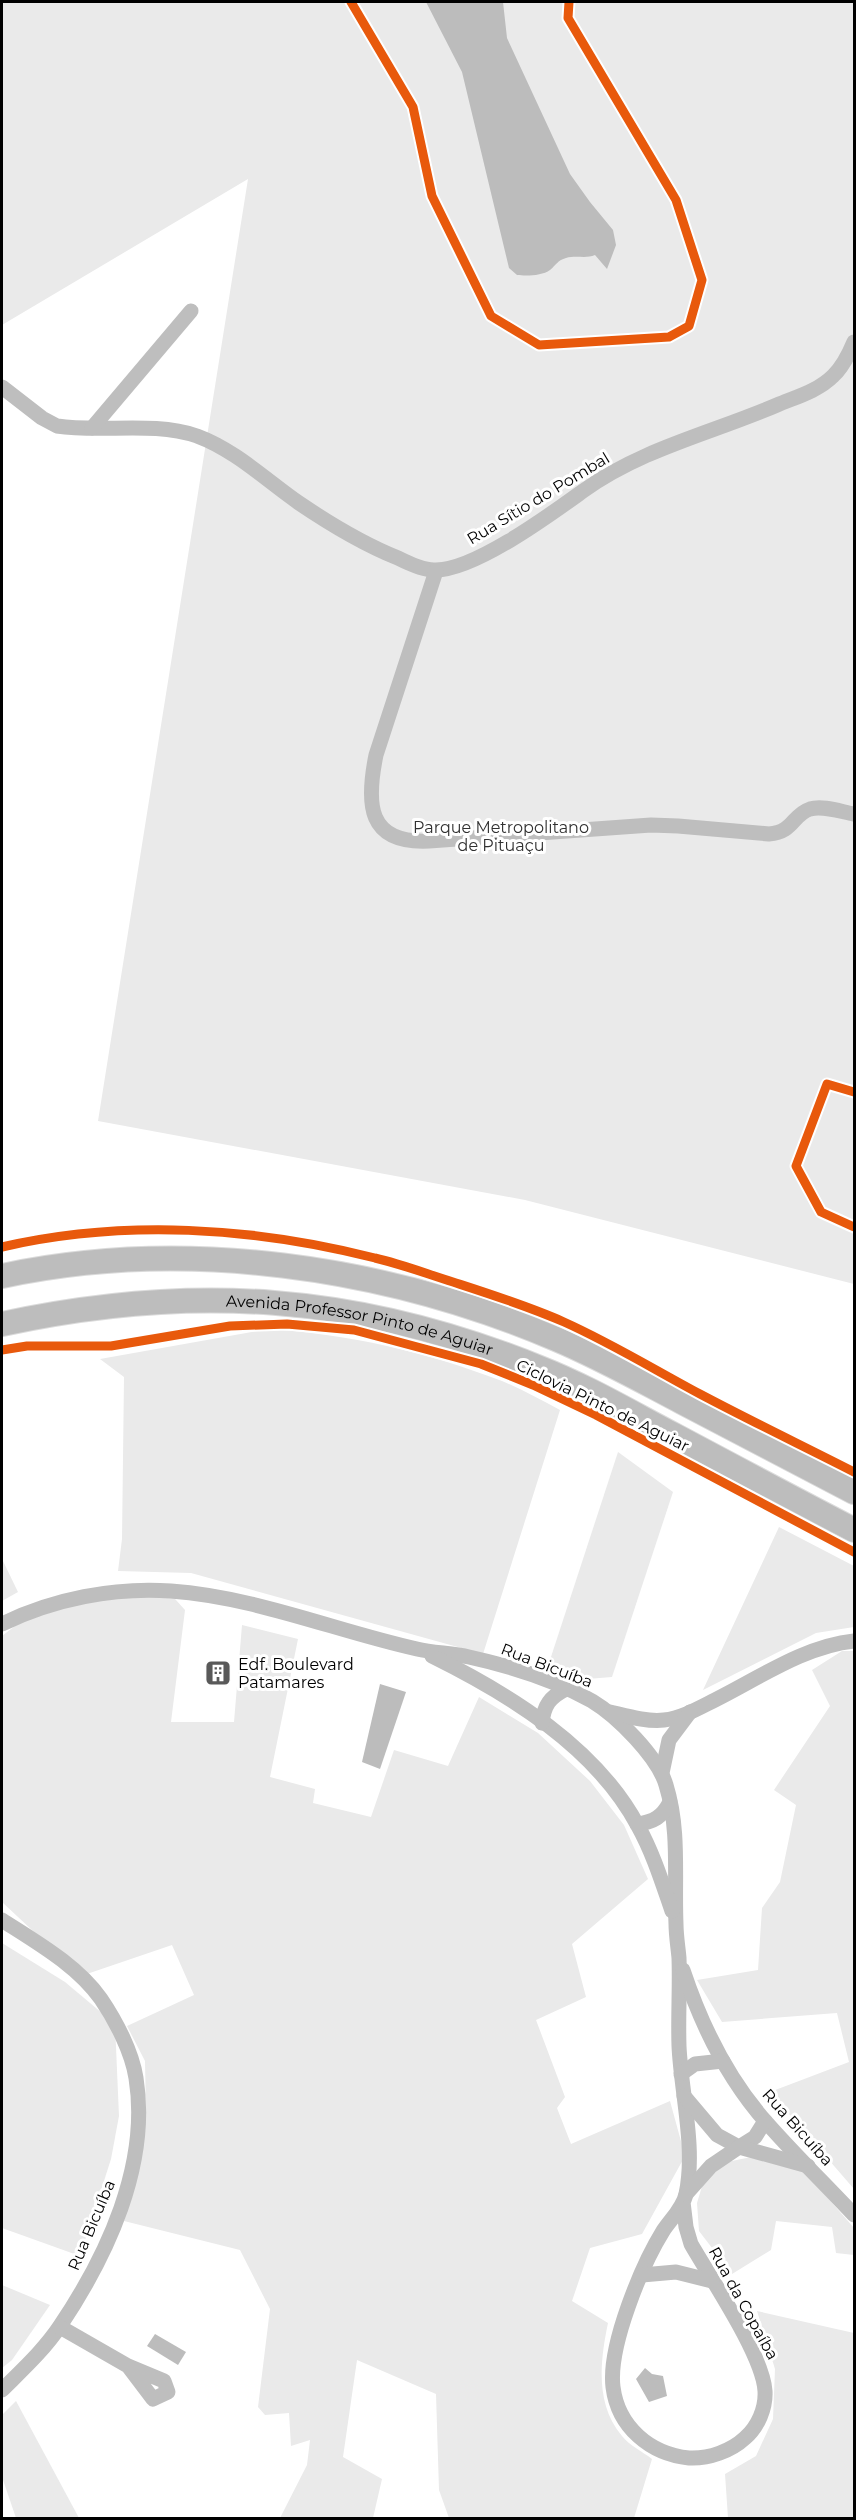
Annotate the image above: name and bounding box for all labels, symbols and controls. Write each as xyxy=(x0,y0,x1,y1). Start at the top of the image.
street label: Rua Sítio do Pombal xyxy=(464,448,613,549)
park label: Parque Metropolitano de Pituaçu xyxy=(413,818,589,855)
street label: Avenida Professor Pinto de Aguiar xyxy=(226,1292,496,1360)
street label: Ciclovia Pinto de Aguiar xyxy=(513,1355,692,1456)
street label: Rua Bicuíba xyxy=(498,1639,595,1692)
place label: Edf. Boulevard Patamares xyxy=(238,1655,354,1692)
building icon: Edf. Boulevard Patamares xyxy=(203,1658,233,1688)
street label: Rua Bicuíba xyxy=(758,2085,837,2170)
street label: Rua Bicuíba xyxy=(64,2177,119,2273)
street label: Rua da Copaíba xyxy=(705,2243,782,2363)

